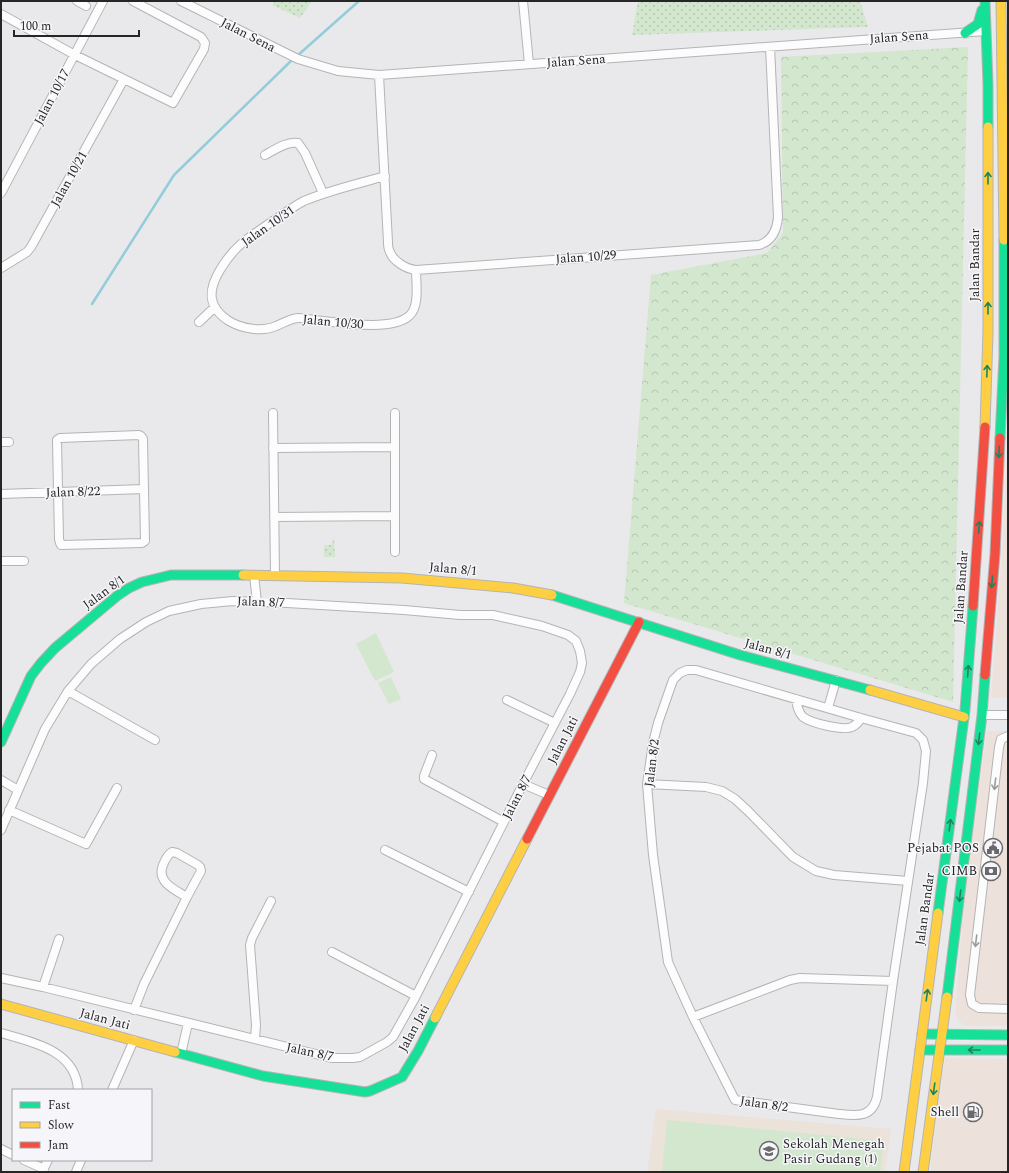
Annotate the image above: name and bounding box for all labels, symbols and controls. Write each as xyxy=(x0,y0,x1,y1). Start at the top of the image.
scale bar xyxy=(14,12,139,38)
street label: Jalan Sena xyxy=(217,13,280,58)
text: 100 m xyxy=(20,17,51,36)
street label: Jalan Sena xyxy=(869,25,930,49)
street label: Jalan Sena xyxy=(546,49,607,73)
street label: Jalan 10/17 xyxy=(29,65,75,129)
street label: Jalan 10/21 xyxy=(45,147,93,211)
one-way arrow xyxy=(984,172,992,185)
street label: Jalan 10/31 xyxy=(237,200,299,252)
street label: Jalan Bandar xyxy=(965,228,985,302)
street label: Jalan 10/29 xyxy=(555,245,618,269)
one-way arrow xyxy=(984,302,992,315)
street label: Jalan 10/30 xyxy=(302,309,365,335)
one-way arrow xyxy=(983,365,991,378)
one-way arrow xyxy=(996,445,1003,458)
street label: Jalan 8/22 xyxy=(45,481,101,503)
one-way arrow xyxy=(975,521,982,534)
street label: Jalan Bandar xyxy=(948,550,974,624)
street label: Jalan 8/1 xyxy=(428,557,478,581)
street label: Jalan 8/1 xyxy=(79,570,129,614)
one-way arrow xyxy=(989,575,996,588)
street label: Jalan 8/7 xyxy=(237,591,285,613)
street label: Jalan 8/1 xyxy=(742,633,794,665)
one-way arrow xyxy=(964,665,971,678)
street label: Jalan Jati xyxy=(542,712,584,768)
one-way arrow xyxy=(975,732,983,745)
street label: Jalan 8/2 xyxy=(639,738,665,788)
street label: Jalan 8/7 xyxy=(497,771,537,823)
one-way arrow xyxy=(991,777,999,790)
one-way arrow xyxy=(946,819,954,832)
public building icon: Pejabat POS xyxy=(982,837,1004,859)
place label: Pejabat POS xyxy=(907,838,979,858)
bank icon: CIMB xyxy=(980,860,1002,882)
place label: CIMB xyxy=(941,861,977,881)
street label: Jalan Bandar xyxy=(910,871,940,947)
one-way arrow xyxy=(956,889,963,902)
one-way arrow xyxy=(972,934,980,947)
one-way arrow xyxy=(923,989,931,1002)
street label: Jalan Jati xyxy=(393,1000,435,1056)
street label: Jalan Jati xyxy=(77,1003,133,1035)
street label: Jalan 8/7 xyxy=(284,1037,336,1067)
one-way arrow xyxy=(968,1046,981,1054)
one-way arrow xyxy=(930,1082,938,1095)
legend xyxy=(12,1089,152,1161)
street label: Jalan 8/2 xyxy=(739,1091,789,1117)
text: Fast xyxy=(48,1096,70,1115)
fuel station icon: Shell xyxy=(962,1101,984,1123)
place label: Shell xyxy=(931,1102,959,1122)
text: Slow xyxy=(48,1116,74,1135)
place label: Sekolah Menegah Pasir Gudang (1) xyxy=(783,1134,885,1169)
text: Jam xyxy=(48,1136,69,1155)
school or university icon: Sekolah Menegah Pasir Gudang (1) xyxy=(758,1140,780,1162)

